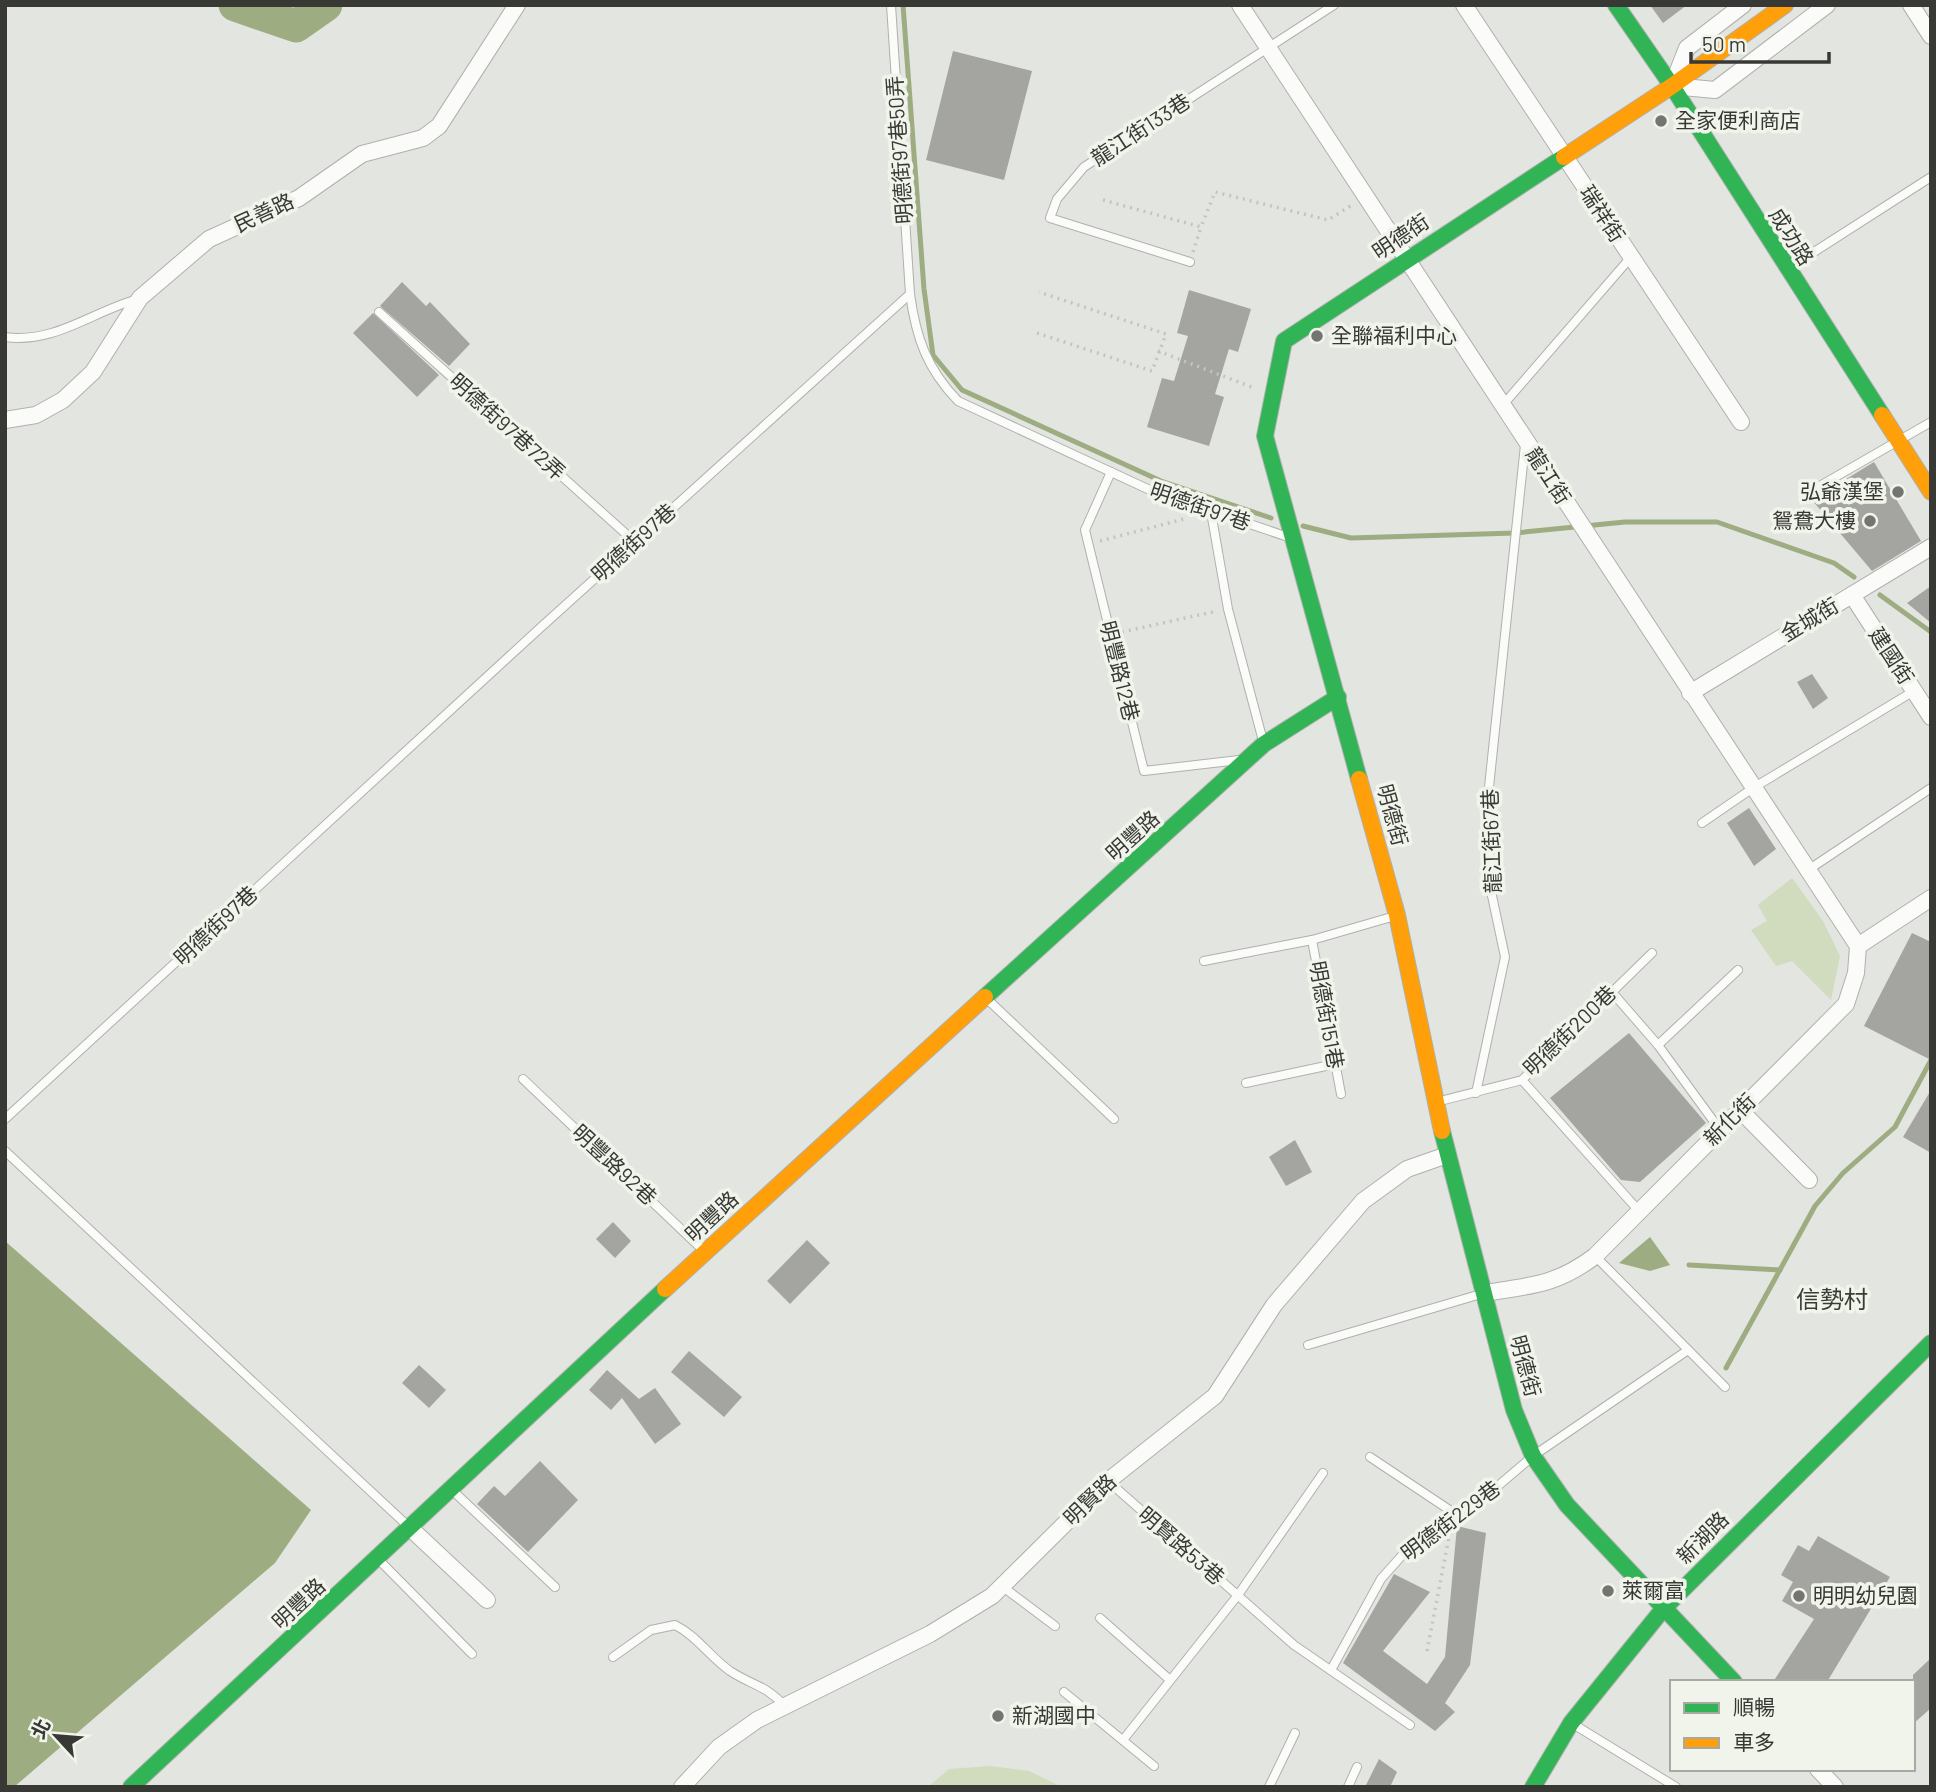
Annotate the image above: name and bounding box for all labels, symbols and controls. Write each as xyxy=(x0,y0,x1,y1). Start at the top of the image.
scale bar xyxy=(1691,21,1829,65)
text: 50 m xyxy=(1702,31,1746,56)
street label: 明德街97巷50弄 xyxy=(881,75,916,225)
street label: 龍江街133巷 xyxy=(1086,87,1194,170)
place label: 全家便利商店 xyxy=(1675,107,1801,132)
marker: 全家便利商店 xyxy=(1653,113,1669,129)
street label: 瑞祥街 xyxy=(1576,180,1631,246)
street label: 民善路 xyxy=(230,187,297,236)
street label: 成功路 xyxy=(1765,203,1820,270)
street label: 明德街 xyxy=(1367,208,1433,264)
place label: 全聯福利中心 xyxy=(1331,322,1457,347)
marker: 全聯福利中心 xyxy=(1309,328,1325,344)
street label: 明德街97巷72弄 xyxy=(445,367,571,484)
street label: 龍江街 xyxy=(1522,442,1577,508)
street label: 明德街97巷 xyxy=(1147,477,1254,534)
place label: 弘爺漢堡 xyxy=(1800,478,1884,503)
marker: 弘爺漢堡 xyxy=(1890,484,1906,500)
street label: 明德街97巷 xyxy=(586,498,680,586)
place label: 鴛鴦大樓 xyxy=(1772,507,1856,532)
marker: 鴛鴦大樓 xyxy=(1862,513,1878,529)
street label: 金城街 xyxy=(1776,592,1843,646)
street label: 明豐路12巷 xyxy=(1096,618,1145,723)
street label: 建國街 xyxy=(1865,622,1920,688)
street label: 明德街 xyxy=(1373,781,1414,848)
street label: 龍江街67巷 xyxy=(1476,788,1505,894)
street label: 明豐路 xyxy=(1100,805,1164,865)
street label: 明德街97巷 xyxy=(168,880,262,970)
street label: 明德街151巷 xyxy=(1306,959,1349,1071)
street label: 明德街200巷 xyxy=(1517,980,1620,1080)
street label: 新化街 xyxy=(1698,1088,1760,1150)
street label: 明豐路92巷 xyxy=(568,1119,662,1209)
street label: 明豐路 xyxy=(679,1185,743,1247)
district label: 信勢村 xyxy=(1796,1284,1868,1313)
street label: 明德街 xyxy=(1506,1332,1547,1399)
street label: 明賢路 xyxy=(1058,1468,1120,1530)
street label: 明德街229巷 xyxy=(1396,1474,1505,1565)
street label: 明賢路53巷 xyxy=(1134,1501,1230,1589)
street label: 新湖路 xyxy=(1671,1506,1733,1568)
street label: 明豐路 xyxy=(266,1572,330,1634)
place label: 萊爾富 xyxy=(1622,1577,1685,1602)
place label: 明明幼兒園 xyxy=(1813,1582,1918,1607)
marker: 萊爾富 xyxy=(1600,1583,1616,1599)
marker: 明明幼兒園 xyxy=(1791,1588,1807,1604)
legend xyxy=(1670,1680,1915,1771)
text: 順暢 xyxy=(1733,1694,1775,1719)
north arrow xyxy=(21,1701,91,1771)
place label: 新湖國中 xyxy=(1012,1702,1096,1727)
marker: 新湖國中 xyxy=(990,1708,1006,1724)
text: 北 xyxy=(26,1715,55,1742)
text: 車多 xyxy=(1733,1729,1775,1754)

